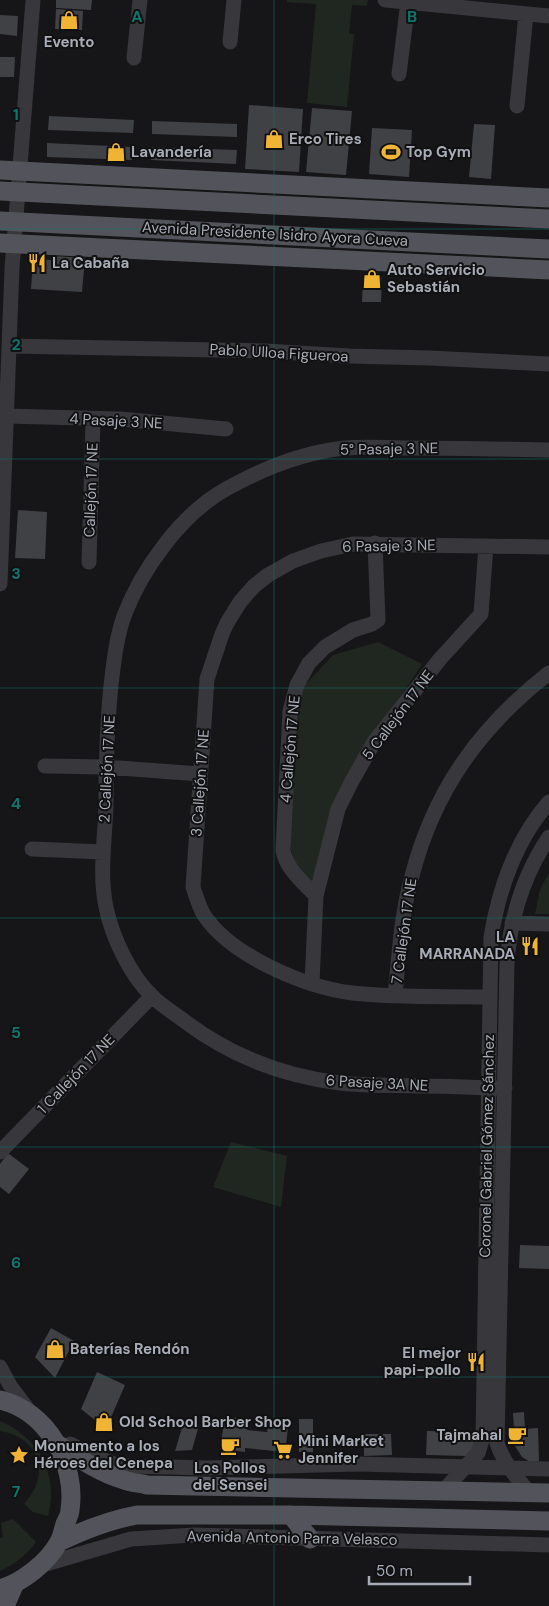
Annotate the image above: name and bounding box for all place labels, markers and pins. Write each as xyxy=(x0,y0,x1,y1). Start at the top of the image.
shop icon: Evento xyxy=(58,9,80,31)
place label: Evento xyxy=(44,32,94,52)
shop icon: Erco Tires xyxy=(263,128,285,150)
place label: Erco Tires xyxy=(289,129,362,149)
shop icon: Lavandería xyxy=(105,141,127,163)
sports icon: Top Gym xyxy=(380,141,402,163)
place label: Lavandería xyxy=(131,142,212,162)
place label: Top Gym xyxy=(406,142,471,162)
restaurant icon: La Cabaña xyxy=(26,252,48,274)
place label: La Cabaña xyxy=(52,253,129,273)
place label: Auto Servicio Sebastián xyxy=(387,260,485,297)
shop icon: Auto Servicio Sebastián xyxy=(361,268,383,290)
place label: LA MARRANADA xyxy=(419,927,515,964)
restaurant icon: LA MARRANADA xyxy=(519,935,541,957)
shop icon: Baterías Rendón xyxy=(44,1338,66,1360)
place label: Baterías Rendón xyxy=(70,1339,190,1359)
place label: El mejor papi-pollo xyxy=(384,1343,461,1380)
restaurant icon: El mejor papi-pollo xyxy=(465,1351,487,1373)
shop icon: Old School Barber Shop xyxy=(93,1411,115,1433)
place label: Old School Barber Shop xyxy=(119,1412,292,1432)
cafe icon: Tajmahal xyxy=(506,1424,528,1446)
place label: Tajmahal xyxy=(436,1425,502,1445)
place label: Mini Market Jennifer xyxy=(298,1431,384,1468)
cafe icon: Los Pollos del Sensei xyxy=(219,1435,241,1457)
place label: Monumento a los Héroes del Cenepa xyxy=(34,1436,173,1473)
supermarket icon: Mini Market Jennifer xyxy=(272,1439,294,1461)
place icon: Monumento a los Héroes del Cenepa xyxy=(8,1444,30,1466)
place label: Los Pollos del Sensei xyxy=(193,1458,267,1495)

